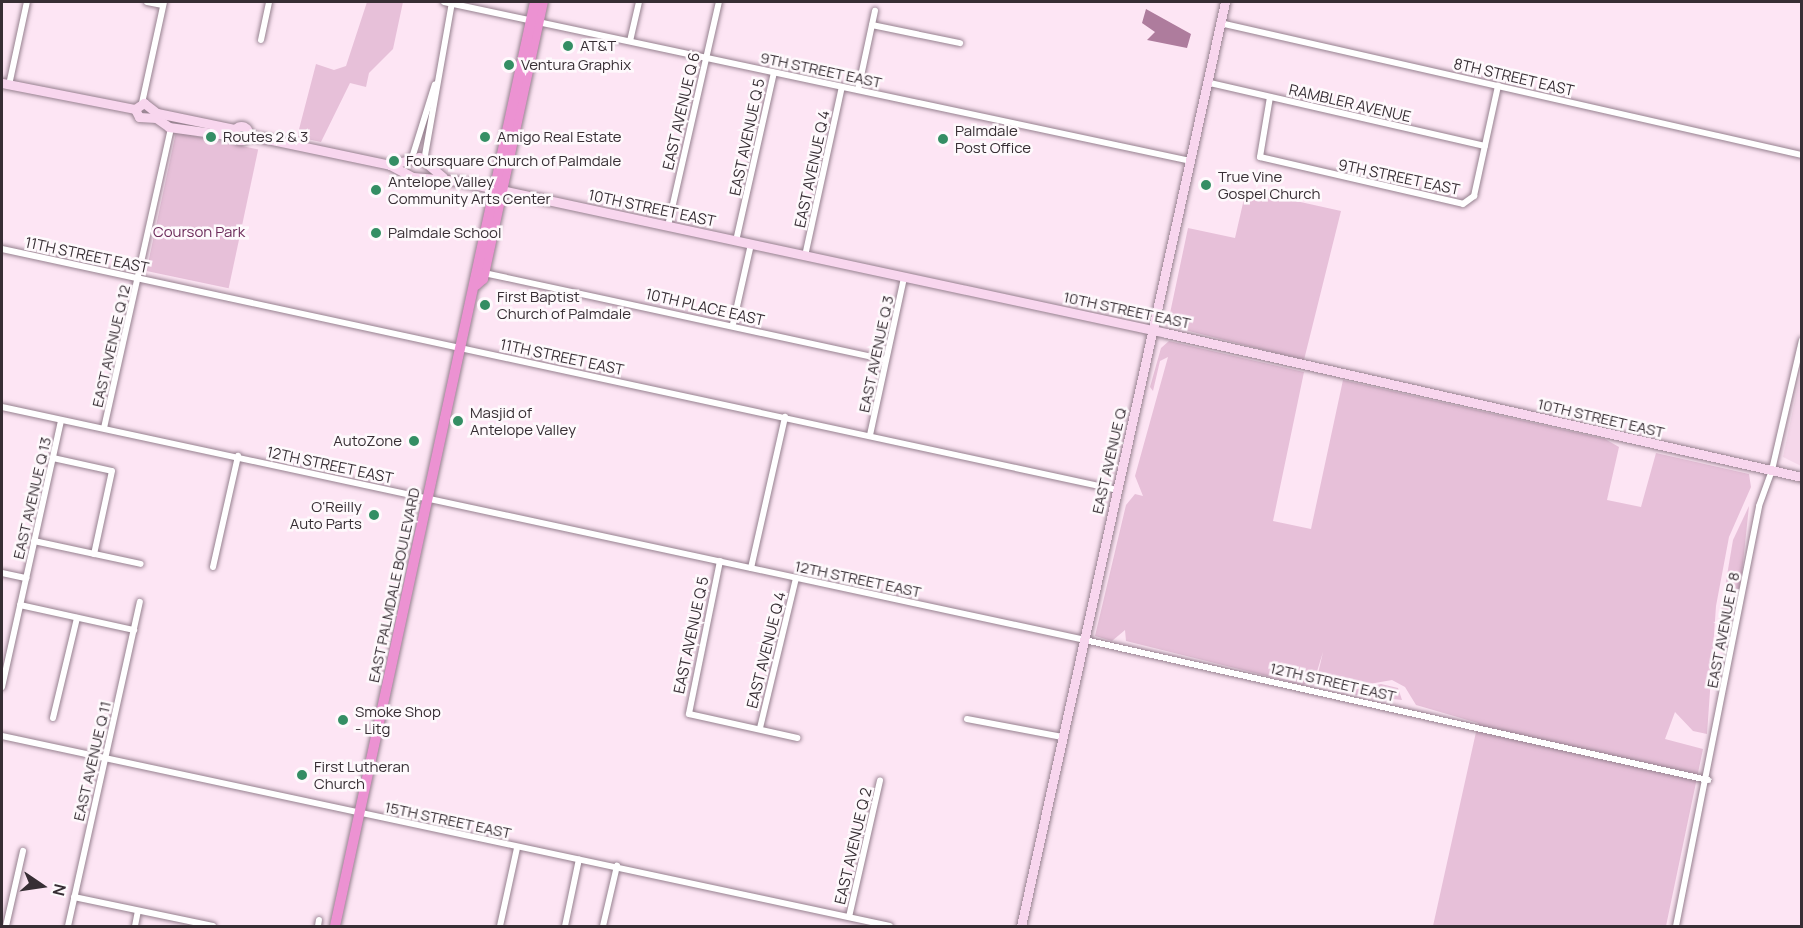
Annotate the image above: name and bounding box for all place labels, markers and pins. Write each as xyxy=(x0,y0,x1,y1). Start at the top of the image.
place label: AT&T xyxy=(580,37,616,55)
marker: AT&T xyxy=(561,39,575,53)
place label: Ventura Graphix xyxy=(521,56,631,74)
marker: Ventura Graphix xyxy=(502,58,516,72)
place label: Palmdale Post Office xyxy=(955,121,1031,156)
place label: Routes 2 & 3 xyxy=(223,128,308,146)
place label: Amigo Real Estate xyxy=(497,128,622,146)
marker: Routes 2 & 3 xyxy=(204,130,218,144)
marker: Amigo Real Estate xyxy=(478,130,492,144)
marker: Palmdale Post Office xyxy=(936,132,950,146)
place label: Foursquare Church of Palmdale xyxy=(406,152,621,170)
marker: Foursquare Church of Palmdale xyxy=(387,154,401,168)
place label: True Vine Gospel Church xyxy=(1218,167,1320,202)
place label: Antelope Valley Community Arts Center xyxy=(388,172,551,207)
marker: True Vine Gospel Church xyxy=(1199,178,1213,192)
marker: Antelope Valley Community Arts Center xyxy=(369,183,383,197)
place label: Palmdale School xyxy=(388,224,501,242)
marker: Palmdale School xyxy=(369,226,383,240)
place label: First Baptist Church of Palmdale xyxy=(497,287,631,322)
marker: First Baptist Church of Palmdale xyxy=(478,298,492,312)
place label: Masjid of Antelope Valley xyxy=(470,403,576,438)
marker: Masjid of Antelope Valley xyxy=(451,414,465,428)
place label: AutoZone xyxy=(333,432,402,450)
marker: AutoZone xyxy=(407,434,421,448)
place label: O'Reilly Auto Parts xyxy=(290,497,362,532)
marker: O'Reilly Auto Parts xyxy=(367,508,381,522)
place label: Smoke Shop - Litg xyxy=(355,702,441,737)
marker: Smoke Shop - Litg xyxy=(336,713,350,727)
place label: First Lutheran Church xyxy=(314,757,410,792)
marker: First Lutheran Church xyxy=(295,768,309,782)

